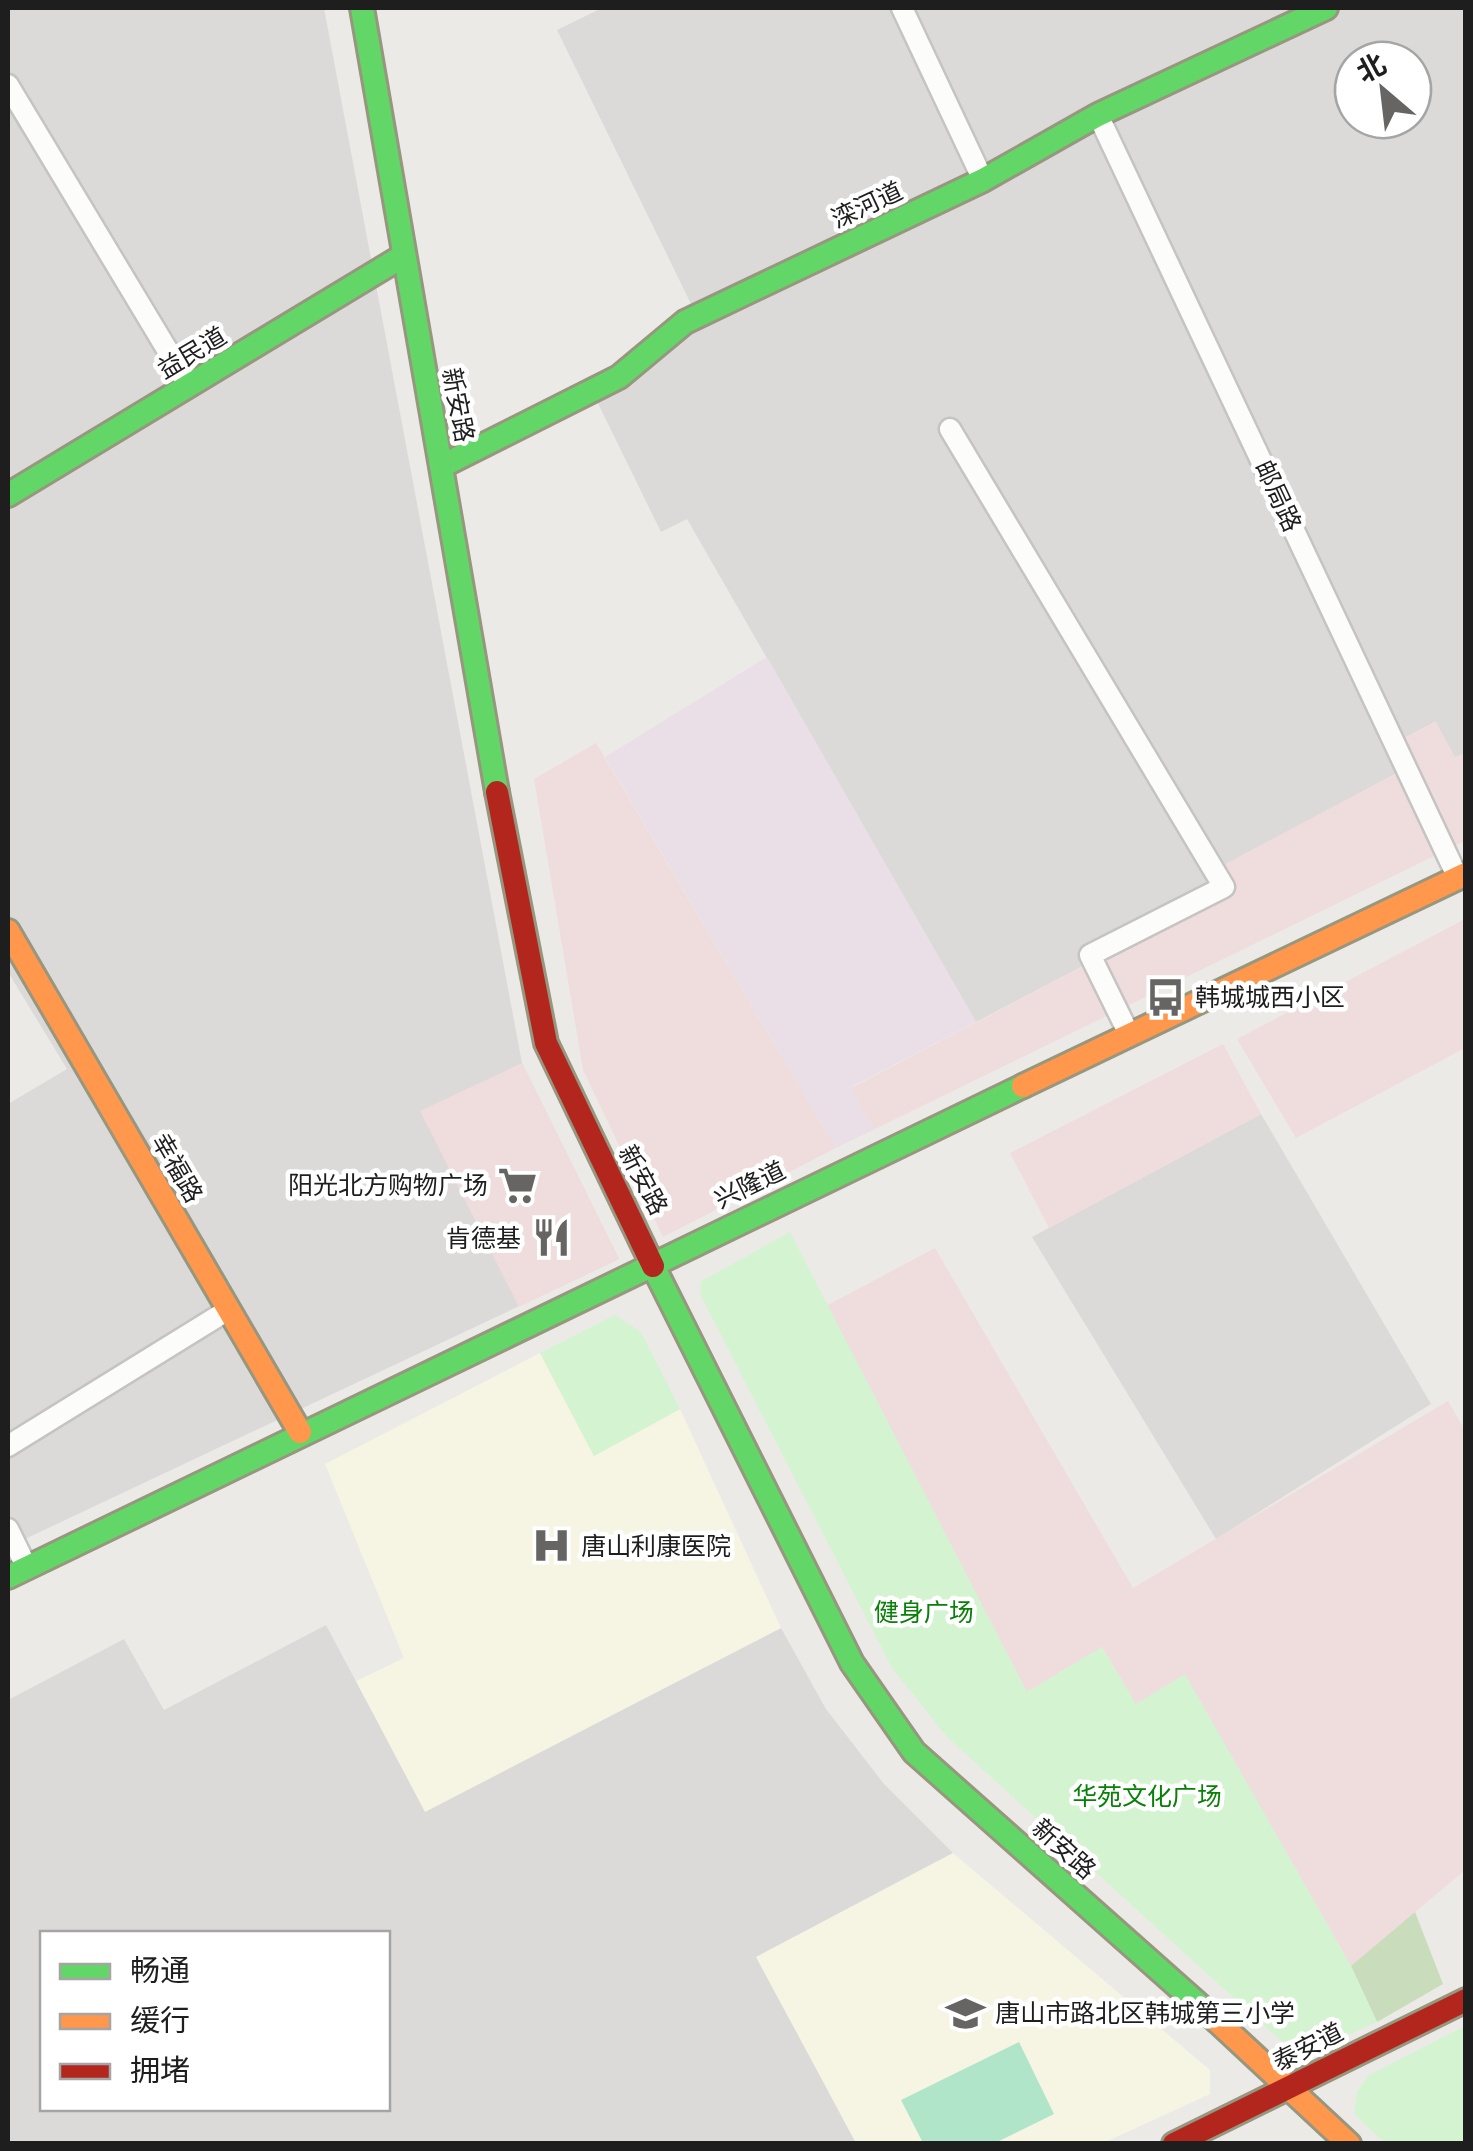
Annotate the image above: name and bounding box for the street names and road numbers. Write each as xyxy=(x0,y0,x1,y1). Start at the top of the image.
street label: 滦河道 xyxy=(827,176,907,234)
street label: 益民道 xyxy=(152,321,232,385)
street label: 新安路 xyxy=(437,365,479,445)
street label: 邮局路 xyxy=(1249,456,1307,536)
street label: 幸福路 xyxy=(146,1128,208,1208)
street label: 新安路 xyxy=(613,1140,673,1220)
street label: 兴隆道 xyxy=(710,1156,790,1214)
street label: 新安路 xyxy=(1026,1813,1102,1885)
street label: 泰安道 xyxy=(1268,2017,1348,2077)

